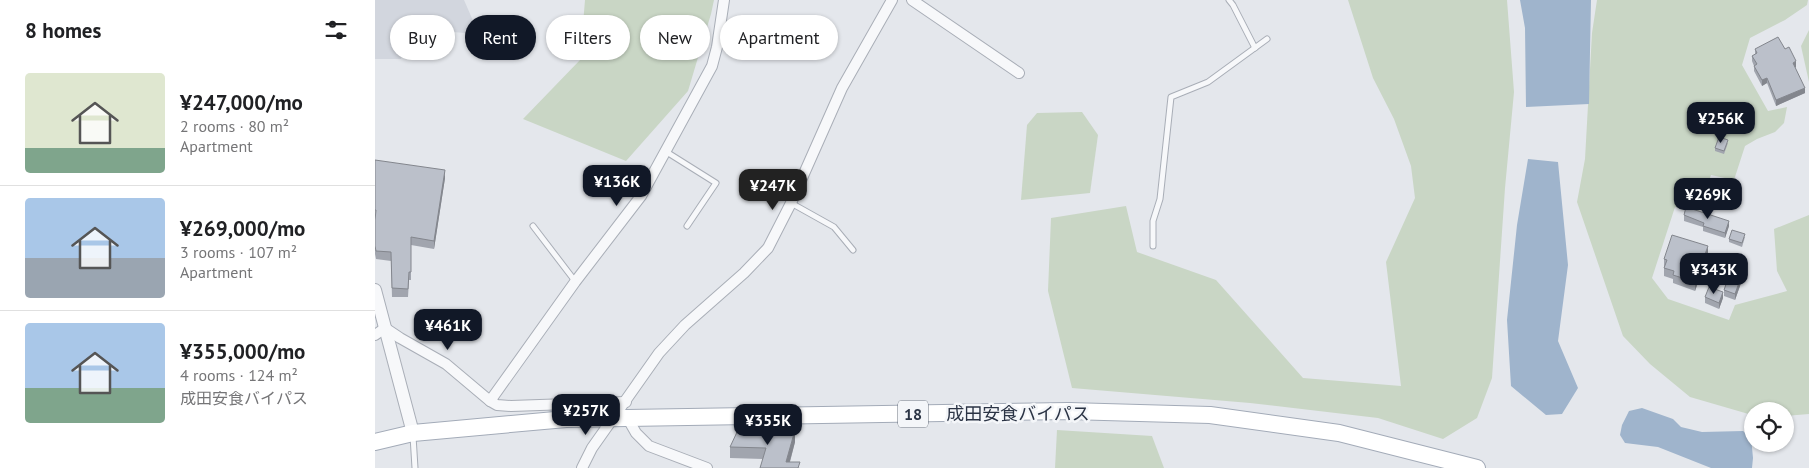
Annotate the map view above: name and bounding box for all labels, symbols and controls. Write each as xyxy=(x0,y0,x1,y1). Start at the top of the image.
chip: Buy xyxy=(390,15,455,60)
chip: Rent xyxy=(465,15,536,60)
chip: Filters xyxy=(546,15,630,60)
chip: New xyxy=(640,15,710,60)
chip: Apartment xyxy=(720,15,838,60)
icon: filters xyxy=(322,16,350,44)
text: 8 homes xyxy=(25,17,101,44)
text: ¥247,000/mo xyxy=(180,89,303,116)
icon: home xyxy=(65,93,125,153)
pin: ¥256K xyxy=(1686,102,1756,144)
text: ¥256K xyxy=(1698,108,1744,128)
text: 2 rooms · 80 m² xyxy=(180,116,289,136)
text: Apartment xyxy=(180,136,253,156)
pin: ¥136K xyxy=(582,164,652,207)
pin: ¥247K xyxy=(738,168,808,211)
text: ¥136K xyxy=(594,171,640,191)
text: ¥247K xyxy=(750,175,796,195)
pin: ¥269K xyxy=(1673,178,1743,220)
text: ¥269K xyxy=(1685,184,1731,204)
text: ¥269,000/mo xyxy=(180,215,305,242)
icon: home xyxy=(65,218,125,278)
text: 3 rooms · 107 m² xyxy=(180,242,297,262)
pin: ¥343K xyxy=(1679,252,1749,295)
text: ¥343K xyxy=(1691,259,1737,279)
text: Apartment xyxy=(180,262,253,282)
pin: ¥461K xyxy=(413,308,483,351)
text: ¥461K xyxy=(425,315,471,335)
text: ¥355,000/mo xyxy=(180,338,305,365)
icon: home xyxy=(65,343,125,403)
text: 4 rooms · 124 m² xyxy=(180,365,298,385)
text: 成田安食バイパス xyxy=(180,388,308,408)
pin: ¥257K xyxy=(551,394,621,436)
text: ¥257K xyxy=(563,400,609,420)
road number: 18 xyxy=(898,400,928,428)
street label: 成田安食バイパス xyxy=(946,402,1090,425)
map controls xyxy=(1744,402,1794,452)
button: locate xyxy=(1744,402,1794,452)
pin: ¥355K xyxy=(733,404,803,446)
text: ¥355K xyxy=(745,410,791,430)

